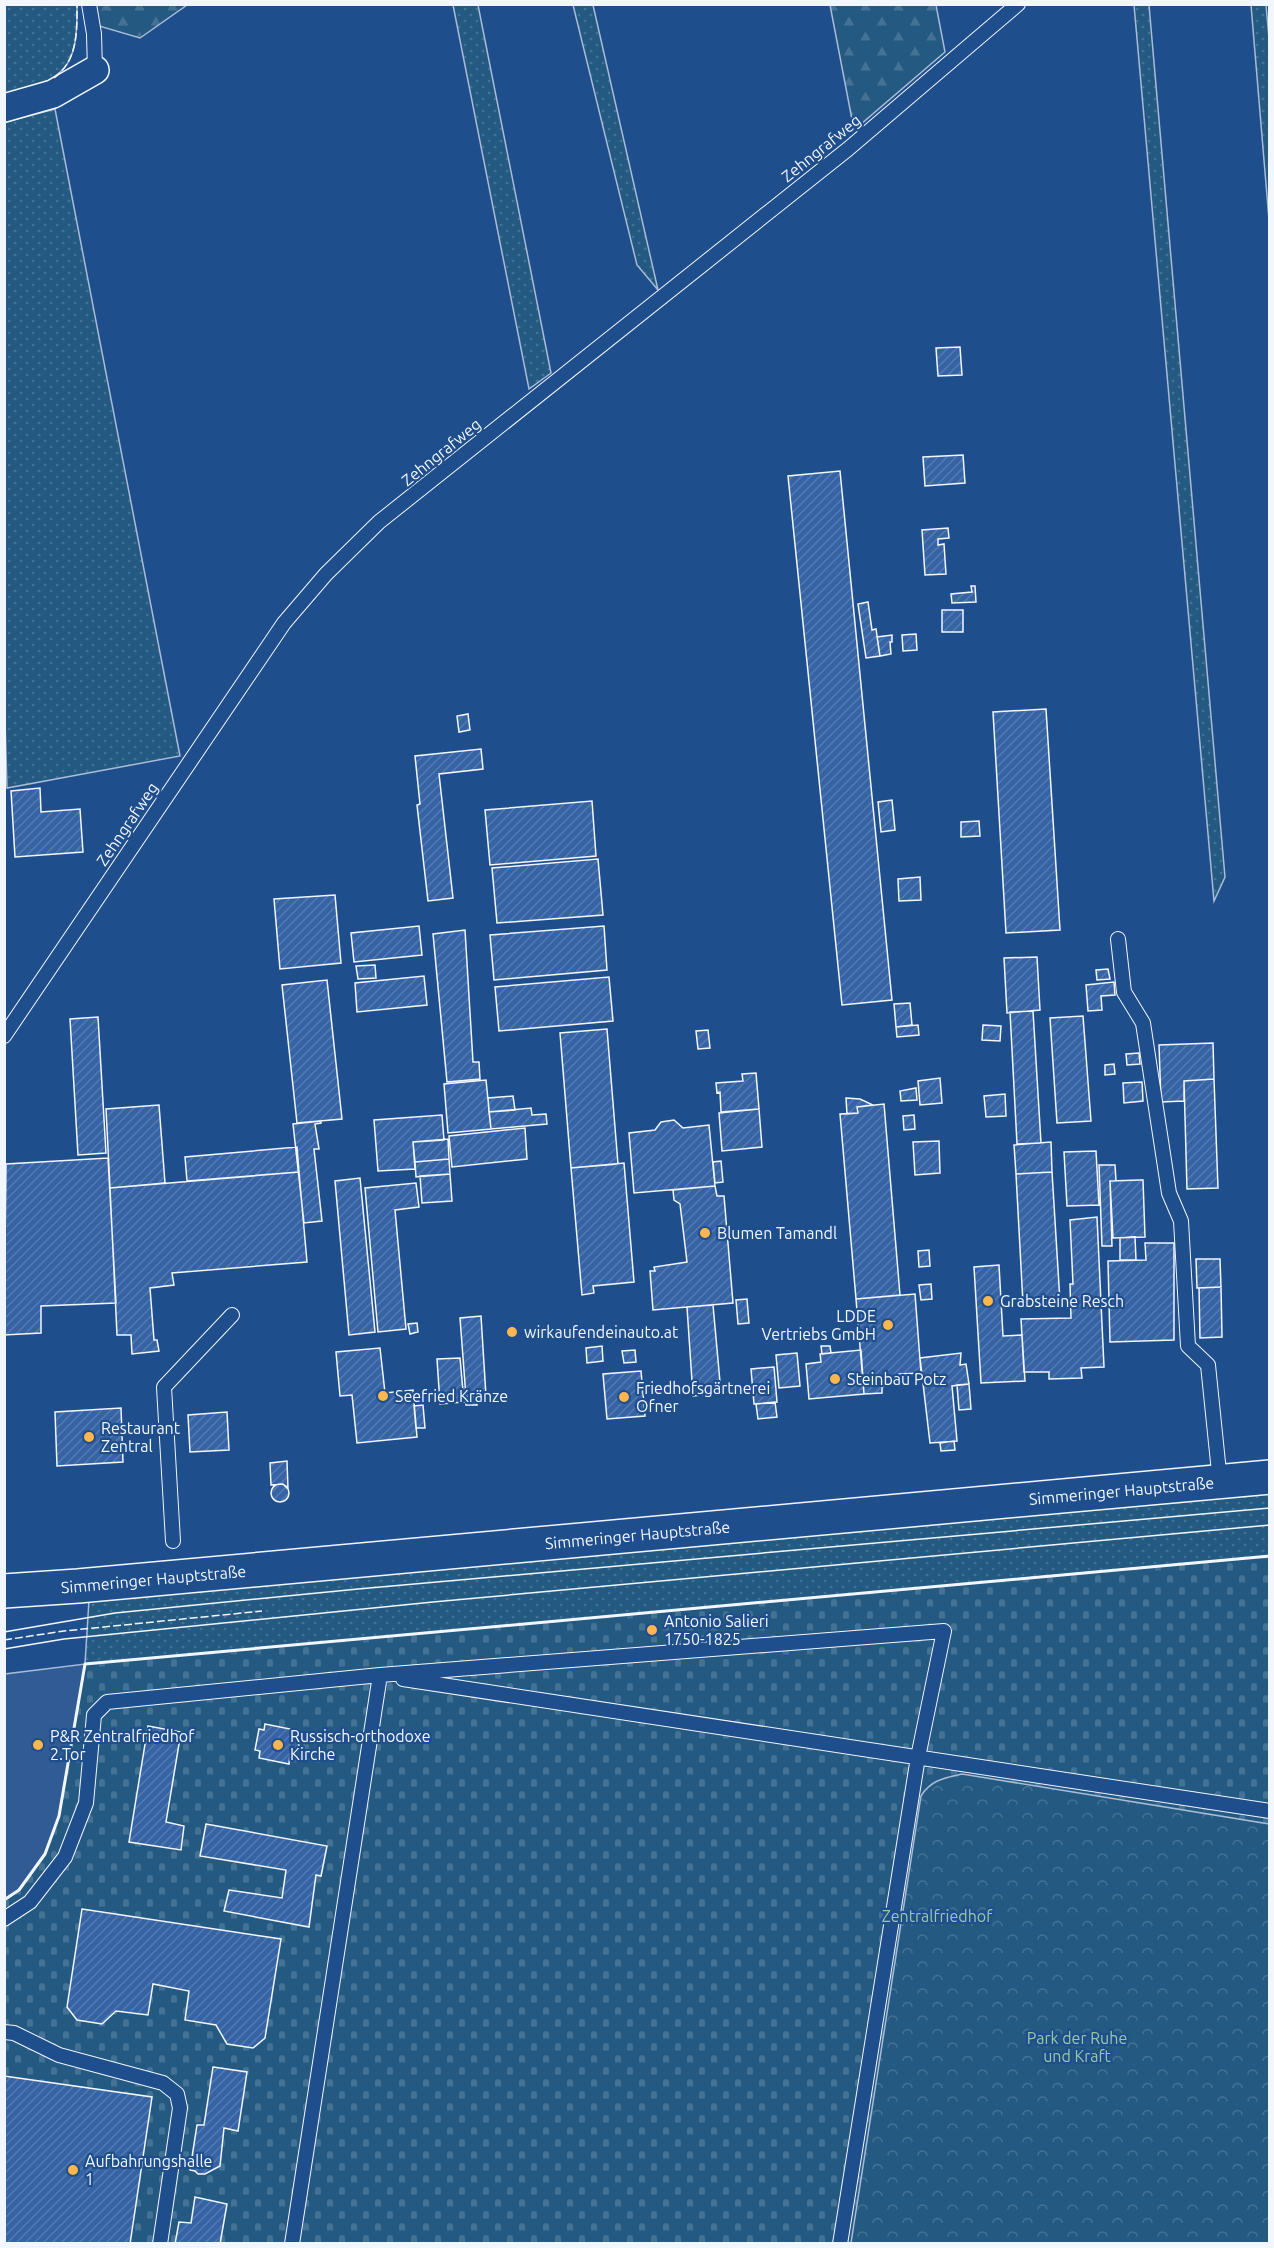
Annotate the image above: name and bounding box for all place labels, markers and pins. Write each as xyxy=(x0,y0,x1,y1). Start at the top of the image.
place label: Blumen Tamandl xyxy=(717,1224,837,1242)
marker: Blumen Tamandl xyxy=(698,1226,712,1240)
place label: Grabsteine Resch xyxy=(1000,1292,1124,1310)
marker: Grabsteine Resch xyxy=(981,1294,995,1308)
place label: LDDE Vertriebs GmbH xyxy=(762,1307,876,1343)
marker: LDDE Vertriebs GmbH xyxy=(881,1318,895,1332)
place label: wirkaufendeinauto.at xyxy=(524,1323,679,1341)
marker: wirkaufendeinauto.at xyxy=(505,1325,519,1339)
place label: Steinbau Potz xyxy=(847,1370,946,1388)
marker: Steinbau Potz xyxy=(828,1372,842,1386)
place label: Friedhofsgärtnerei Ofner xyxy=(636,1379,770,1415)
place label: Seefried Kränze xyxy=(395,1387,508,1405)
marker: Seefried Kränze xyxy=(376,1389,390,1403)
marker: Friedhofsgärtnerei Ofner xyxy=(617,1390,631,1404)
place label: Restaurant Zentral xyxy=(101,1419,181,1455)
marker: Restaurant Zentral xyxy=(82,1430,96,1444)
place label: Antonio Salieri 1750-1825 xyxy=(664,1612,769,1648)
marker: Antonio Salieri 1750-1825 xyxy=(645,1623,659,1637)
place label: P&R Zentralfriedhof 2.Tor xyxy=(50,1727,195,1763)
place label: Russisch-orthodoxe Kirche xyxy=(290,1727,431,1763)
marker: P&R Zentralfriedhof 2.Tor xyxy=(31,1738,45,1752)
marker: Russisch-orthodoxe Kirche xyxy=(271,1738,285,1752)
place label: Aufbahrungshalle 1 xyxy=(85,2152,212,2188)
marker: Aufbahrungshalle 1 xyxy=(66,2163,80,2177)

